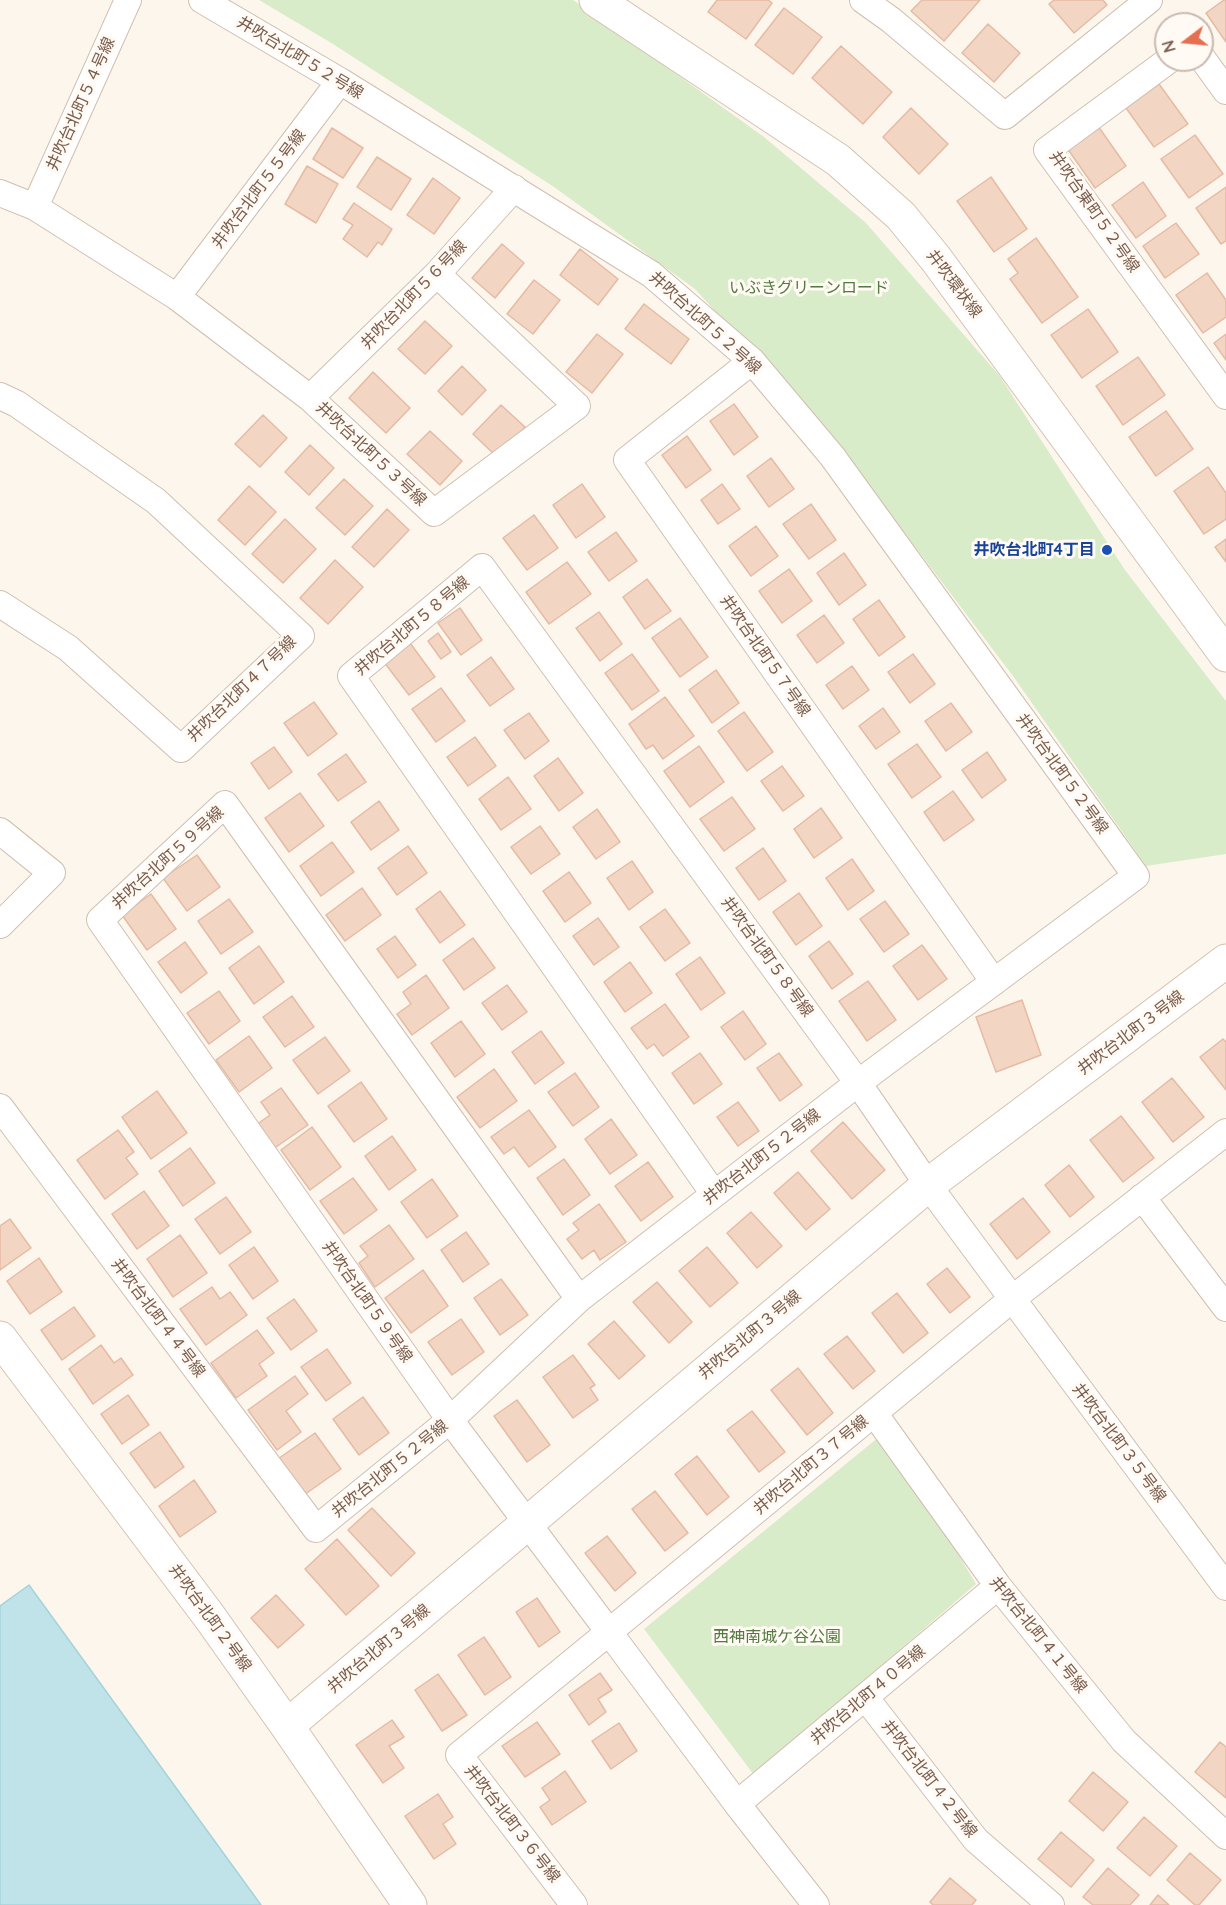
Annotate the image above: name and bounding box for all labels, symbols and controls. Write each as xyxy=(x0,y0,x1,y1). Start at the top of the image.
north arrow xyxy=(1154,12,1214,72)
street label: 井吹台北町５２号線 xyxy=(233,13,367,103)
street label: 井吹台北町５４号線 xyxy=(43,34,119,174)
text: N xyxy=(1157,38,1180,55)
street label: 井吹台北町５５号線 xyxy=(208,126,310,252)
street label: 井吹台東町５２号線 xyxy=(1045,148,1143,276)
street label: 井吹台北町５６号線 xyxy=(357,237,471,353)
street label: 井吹環状線 xyxy=(922,246,986,322)
street label: 井吹台北町５２号線 xyxy=(645,268,765,378)
park label: いぶきグリーンロード xyxy=(729,278,889,298)
street label: 井吹台北町５３号線 xyxy=(312,398,430,510)
place label: 井吹台北町4丁目 xyxy=(974,540,1095,560)
marker: 井吹台北町4丁目 xyxy=(1100,543,1114,557)
street label: 井吹台北町５８号線 xyxy=(351,572,473,680)
street label: 井吹台北町５７号線 xyxy=(716,592,814,720)
street label: 井吹台北町４７号線 xyxy=(184,632,300,746)
street label: 井吹台北町５２号線 xyxy=(1012,710,1112,838)
street label: 井吹台北町５９号線 xyxy=(108,803,228,913)
street label: 井吹台北町５８号線 xyxy=(717,893,817,1021)
street label: 井吹台北町３号線 xyxy=(1074,987,1188,1079)
street label: 井吹台北町５２号線 xyxy=(699,1105,825,1209)
street label: 井吹台北町５９号線 xyxy=(318,1238,416,1366)
street label: 井吹台北町４４号線 xyxy=(107,1255,209,1381)
street label: 井吹台北町３号線 xyxy=(695,1287,805,1383)
street label: 井吹台北町３５号線 xyxy=(1068,1380,1170,1506)
street label: 井吹台北町３７号線 xyxy=(750,1411,872,1519)
street label: 井吹台北町５２号線 xyxy=(328,1416,452,1522)
street label: 井吹台北町２号線 xyxy=(165,1561,255,1675)
street label: 井吹台北町４１号線 xyxy=(985,1573,1091,1697)
street label: 井吹台北町３号線 xyxy=(324,1601,434,1697)
park label: 西神南城ケ谷公園 xyxy=(713,1627,841,1647)
street label: 井吹台北町４０号線 xyxy=(807,1641,929,1749)
street label: 井吹台北町４２号線 xyxy=(877,1716,981,1842)
street label: 井吹台北町３６号線 xyxy=(460,1761,564,1887)

